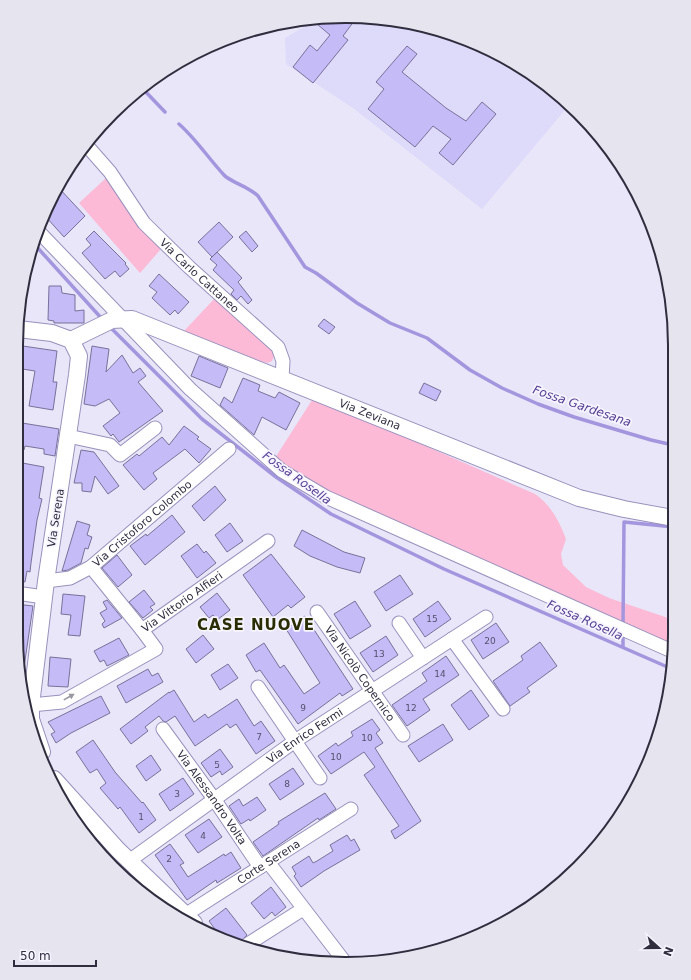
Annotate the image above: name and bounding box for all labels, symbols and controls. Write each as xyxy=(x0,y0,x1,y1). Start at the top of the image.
street label: Via Carlo Cattaneo xyxy=(157,236,242,316)
water label: Fossa Gardesana xyxy=(531,383,633,429)
street label: Via Zeviana xyxy=(337,396,403,432)
water label: Fossa Rosella xyxy=(260,448,334,508)
street label: Via Cristoforo Colombo xyxy=(90,477,194,569)
street label: Via Serena xyxy=(45,488,67,548)
street label: Via Vittorio Alfieri xyxy=(139,569,225,635)
water label: Fossa Rosella xyxy=(545,597,625,643)
house number: 15 xyxy=(426,614,438,624)
district label: CASE NUOVE xyxy=(197,616,315,634)
street label: Via Nicolò Copernico xyxy=(322,623,398,724)
house number: 20 xyxy=(484,636,496,646)
house number: 13 xyxy=(373,649,385,659)
house number: 14 xyxy=(434,669,446,679)
one-way arrow xyxy=(63,694,75,701)
house number: 9 xyxy=(300,703,306,713)
house number: 12 xyxy=(405,703,417,713)
street label: Via Enrico Fermi xyxy=(264,705,345,766)
house number: 7 xyxy=(256,732,262,742)
house number: 10 xyxy=(361,733,373,743)
street label: Via Alessandro Volta xyxy=(174,748,249,847)
house number: 10 xyxy=(330,752,342,762)
house number: 5 xyxy=(214,760,220,770)
house number: 8 xyxy=(284,779,290,789)
house number: 3 xyxy=(174,789,180,799)
house number: 1 xyxy=(138,812,144,822)
house number: 4 xyxy=(200,831,206,841)
street label: Corte Serena xyxy=(235,837,302,887)
house number: 2 xyxy=(166,854,172,864)
north arrow xyxy=(639,928,679,968)
scale bar xyxy=(14,942,96,968)
text: N xyxy=(660,945,676,958)
text: 50 m xyxy=(20,949,51,963)

